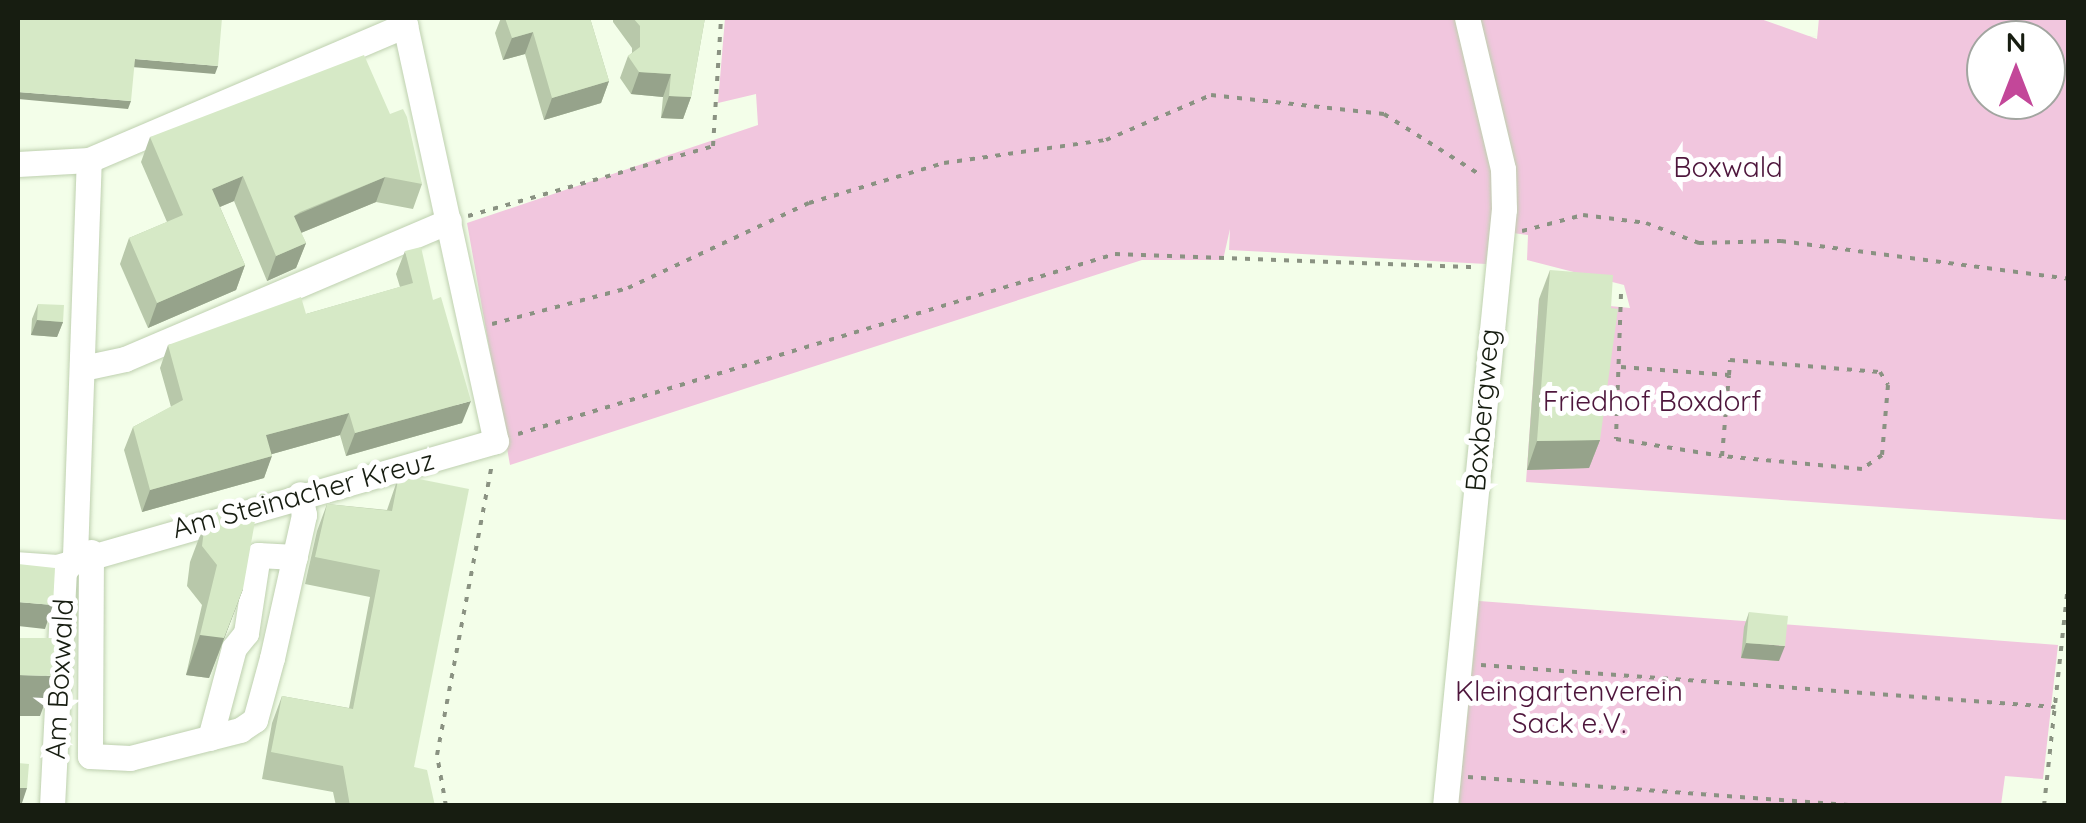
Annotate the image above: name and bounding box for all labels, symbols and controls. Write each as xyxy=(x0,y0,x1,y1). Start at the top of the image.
north arrow xyxy=(1966,20,2066,120)
text: N xyxy=(2006,24,2026,59)
park label: Boxwald xyxy=(1673,150,1783,184)
street label: Boxbergweg xyxy=(1458,327,1506,493)
park label: Friedhof Boxdorf xyxy=(1543,384,1761,418)
street label: Am Steinacher Kreuz xyxy=(168,443,438,545)
street label: Am Boxwald xyxy=(38,598,80,760)
park label: Kleingartenverein Sack e.V. xyxy=(1455,674,1683,740)

